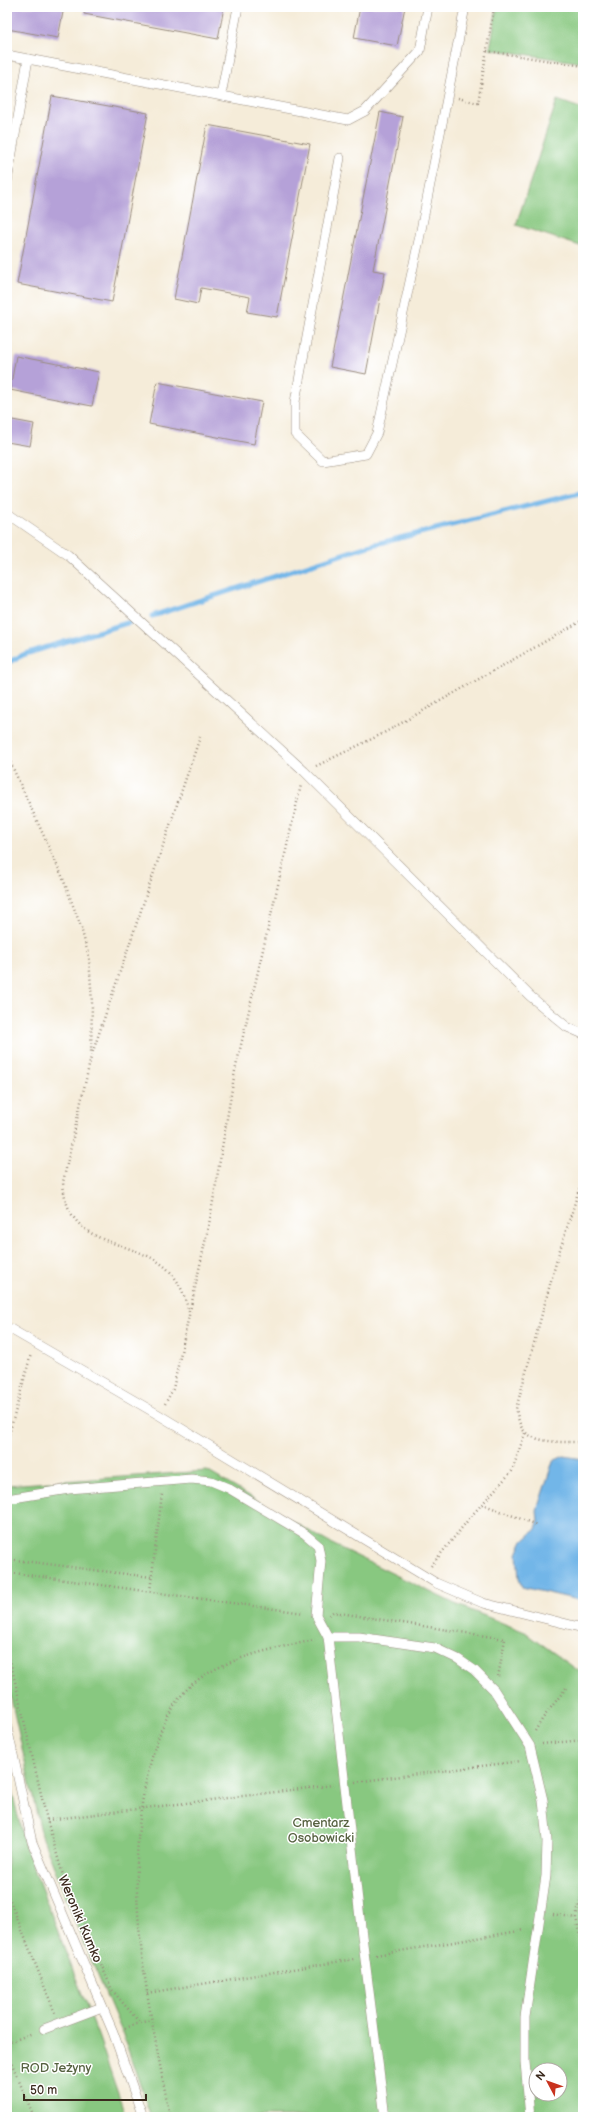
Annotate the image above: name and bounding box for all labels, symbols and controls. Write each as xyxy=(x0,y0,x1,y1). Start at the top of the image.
park label: Cmentarz Osobowicki xyxy=(288,1815,354,1846)
street label: Weroniki Kumko xyxy=(54,1873,106,1965)
park label: ROD Jeżyny xyxy=(20,2060,92,2076)
north arrow xyxy=(528,2062,568,2102)
text: N xyxy=(533,2068,548,2083)
scale bar xyxy=(24,2076,146,2102)
text: 50 m xyxy=(30,2083,57,2098)

